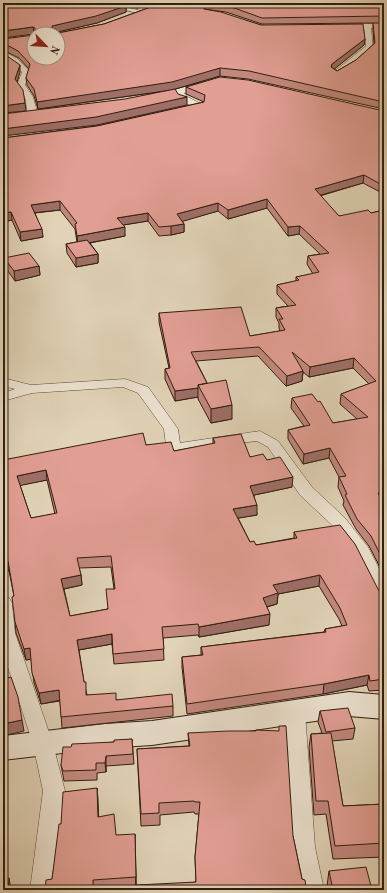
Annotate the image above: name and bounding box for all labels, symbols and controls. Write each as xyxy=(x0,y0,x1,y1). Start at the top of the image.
north arrow xyxy=(26,26,66,66)
text: N xyxy=(47,43,60,56)

